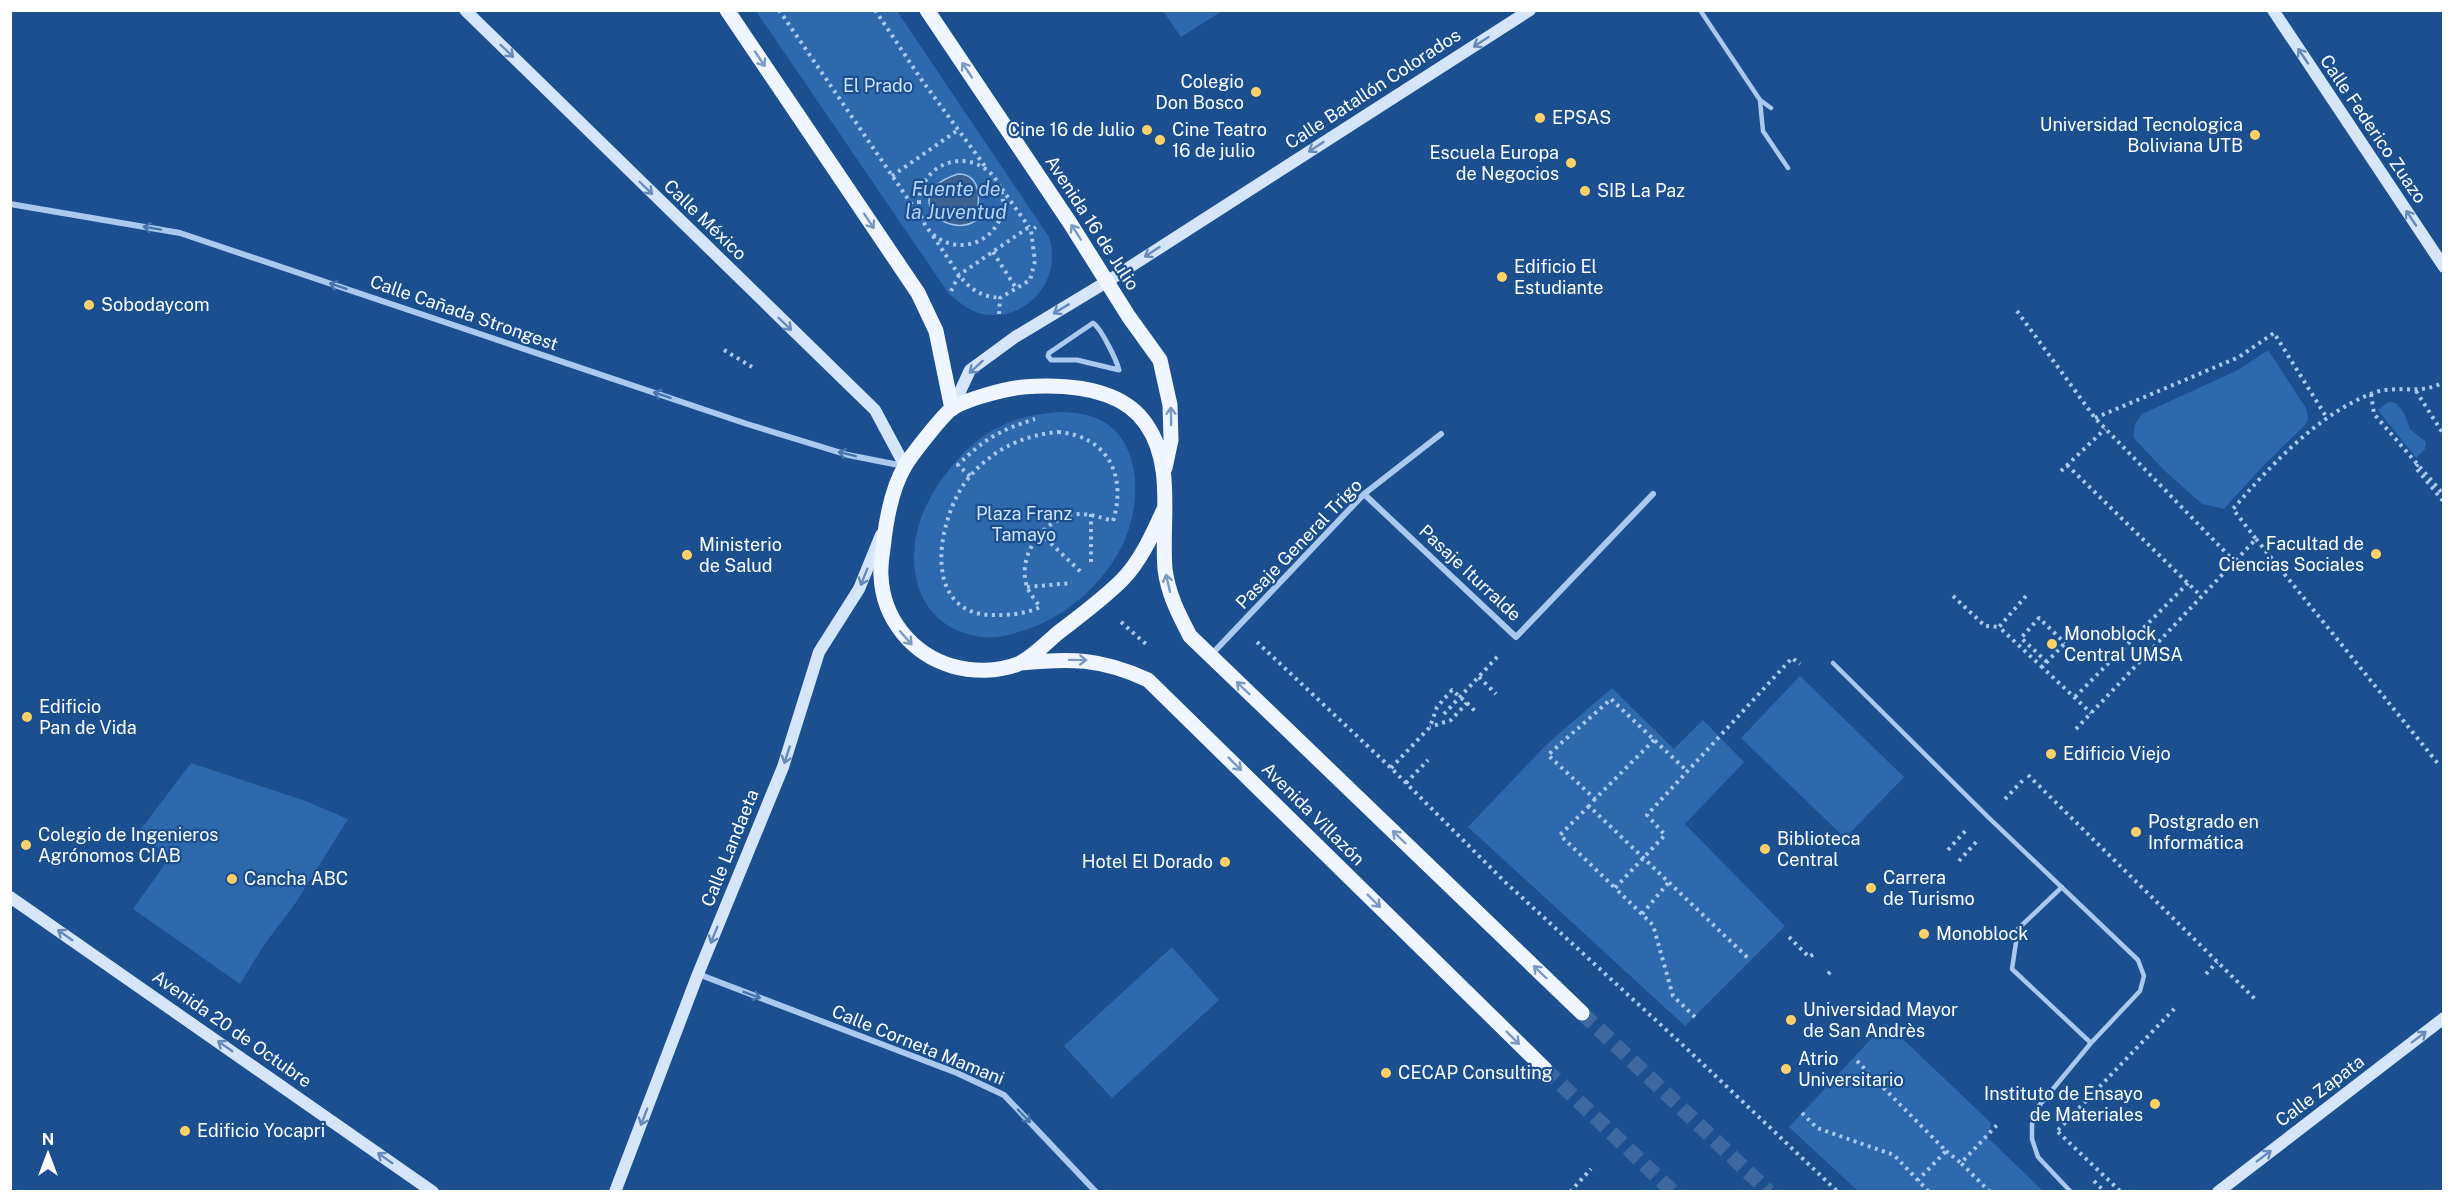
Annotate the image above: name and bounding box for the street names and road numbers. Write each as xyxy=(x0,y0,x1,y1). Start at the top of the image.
street label: Calle Batallón Colorados xyxy=(1281,24,1464,153)
street label: Calle Federico Zuazo xyxy=(2316,50,2431,207)
street label: Avenida 16 de Julio xyxy=(1041,152,1144,294)
street label: Calle México xyxy=(660,175,751,264)
street label: Calle Cañada Strongest xyxy=(367,270,561,355)
street label: Pasaje General Trigo xyxy=(1231,474,1366,613)
street label: Pasaje Iturralde xyxy=(1415,520,1526,625)
street label: Avenida Villazón xyxy=(1258,758,1369,869)
street label: Calle Landaeta xyxy=(696,786,763,910)
street label: Avenida 20 de Octubre xyxy=(149,966,316,1092)
street label: Calle Corneta Mamani xyxy=(829,1000,1007,1089)
street label: Calle Zapata xyxy=(2271,1050,2368,1131)

